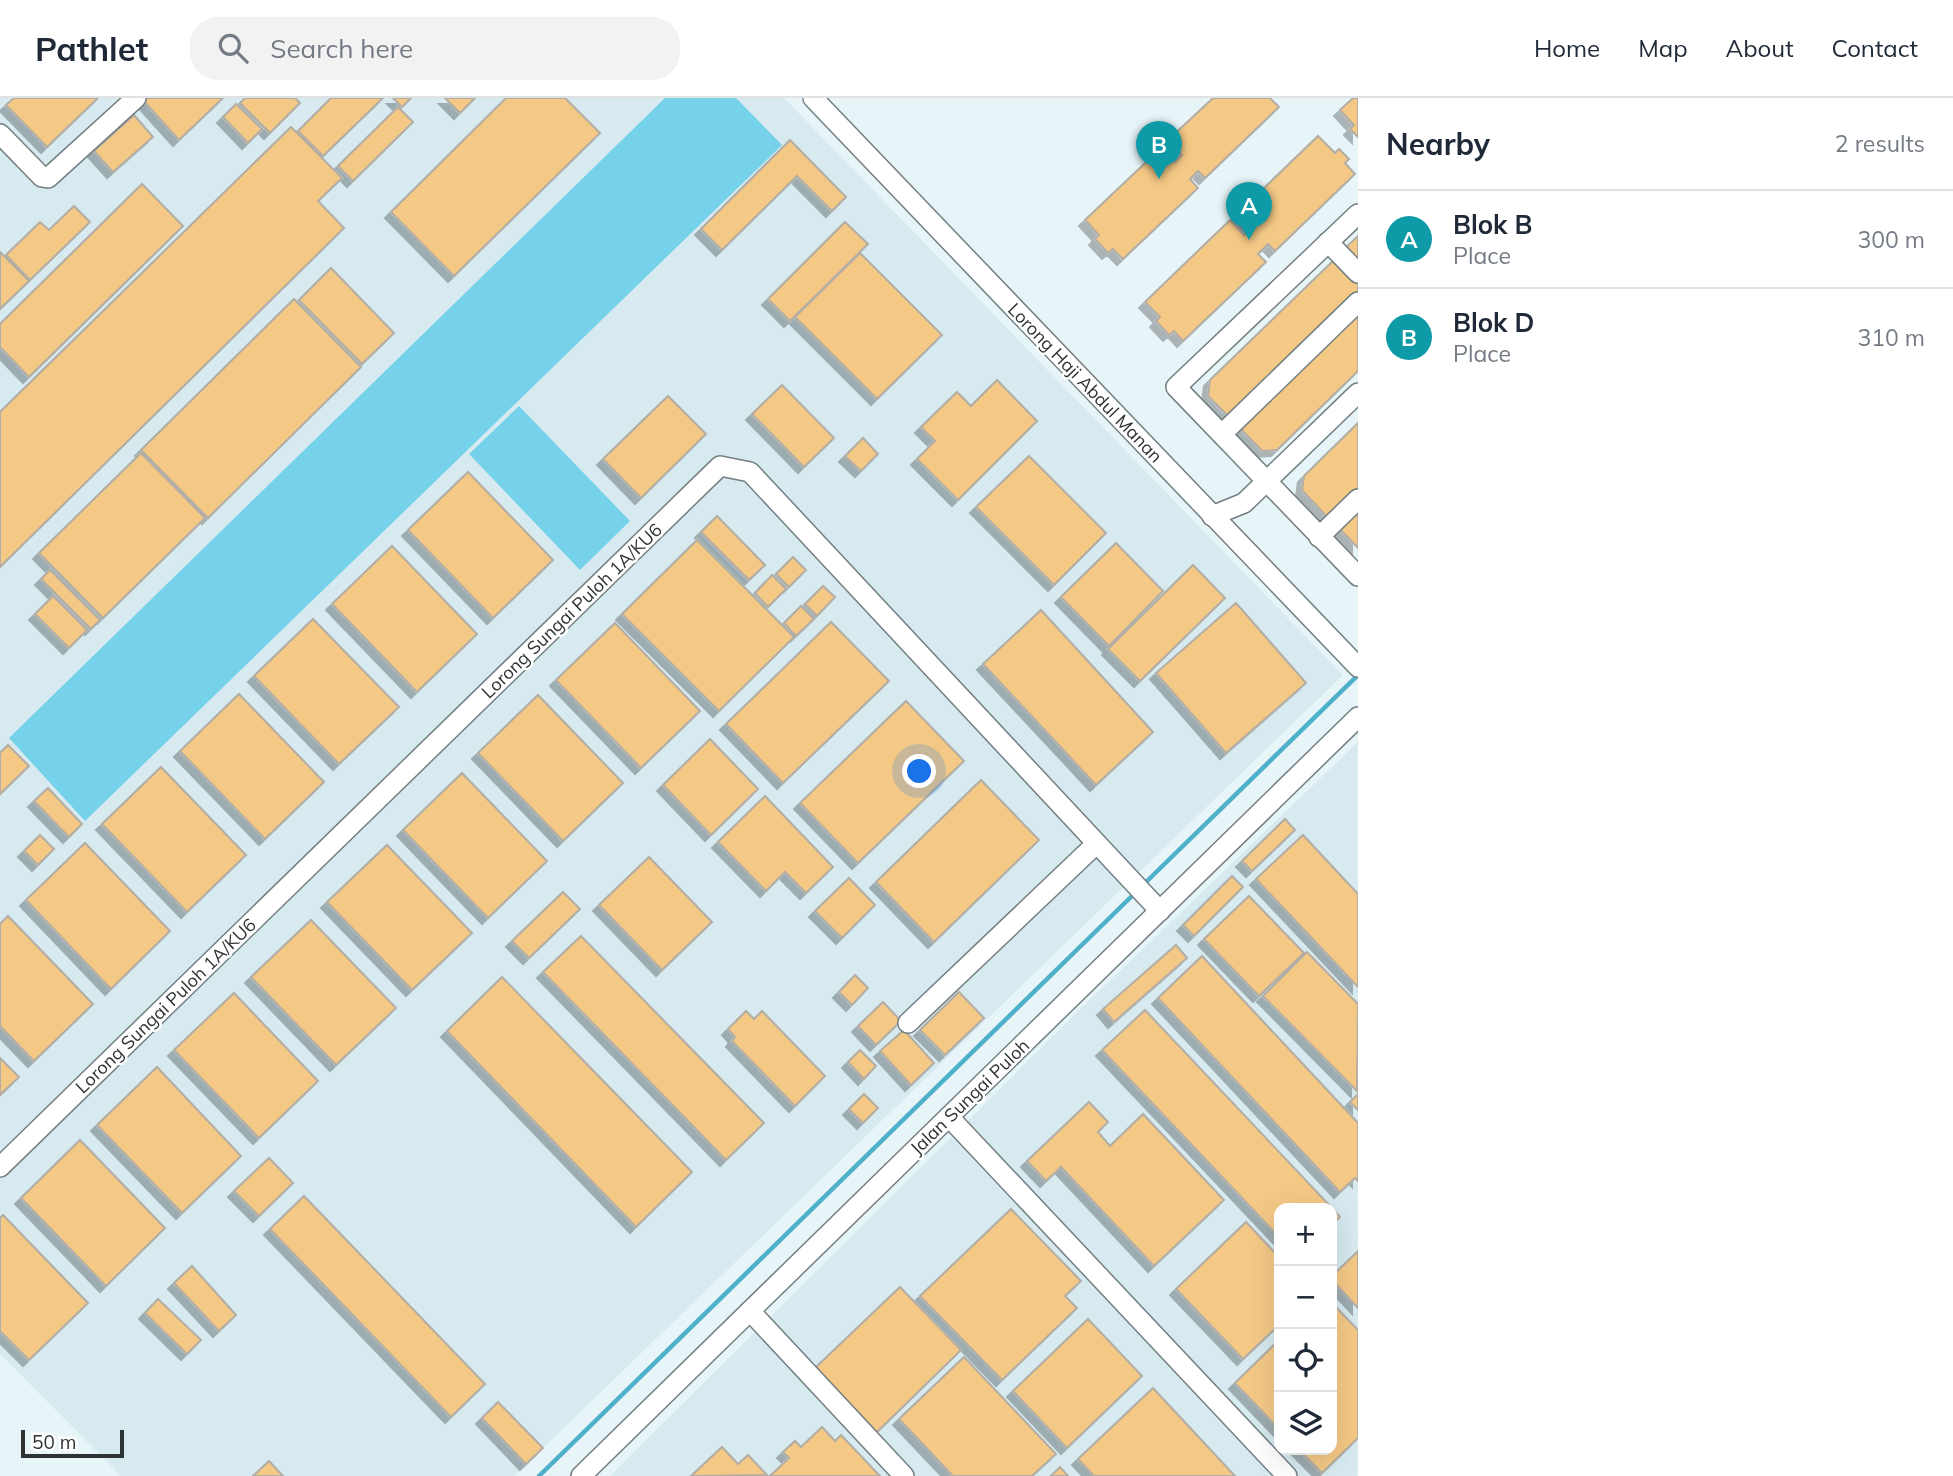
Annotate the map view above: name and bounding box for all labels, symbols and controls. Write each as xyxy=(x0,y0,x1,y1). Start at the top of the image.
search box xyxy=(190,17,680,80)
text: Pathlet xyxy=(35,28,148,69)
icon: search xyxy=(214,29,252,67)
text: Search here xyxy=(270,32,413,65)
text: Home xyxy=(1534,33,1600,63)
text: Map xyxy=(1638,33,1688,63)
text: About xyxy=(1726,33,1794,63)
text: Contact xyxy=(1832,33,1918,63)
pin: B xyxy=(1136,121,1182,179)
text: Nearby xyxy=(1386,125,1490,163)
text: 2 results xyxy=(1835,129,1925,158)
pin: A xyxy=(1226,182,1272,240)
text: Blok B xyxy=(1453,208,1533,241)
text: A xyxy=(1400,225,1418,254)
text: 300 m xyxy=(1857,225,1925,254)
text: Place xyxy=(1453,241,1511,270)
street label: Lorong Haji Abdul Manan xyxy=(1003,298,1168,467)
text: Blok D xyxy=(1453,306,1534,339)
text: B xyxy=(1401,323,1417,352)
text: 310 m xyxy=(1857,323,1925,352)
text: Place xyxy=(1453,339,1511,368)
street label: Lorong Sungai Puloh 1A/KU6 xyxy=(477,518,667,703)
your location xyxy=(902,754,936,788)
street label: Lorong Sungai Puloh 1A/KU6 xyxy=(71,913,261,1098)
street label: Jalan Sungai Puloh xyxy=(905,1034,1034,1159)
map controls xyxy=(1274,1203,1337,1455)
button: + xyxy=(1274,1203,1337,1266)
button: − xyxy=(1274,1266,1337,1329)
button: locate xyxy=(1274,1329,1337,1392)
button: layers xyxy=(1274,1392,1337,1455)
scale bar xyxy=(21,1427,124,1459)
text: 50 m xyxy=(32,1430,76,1454)

